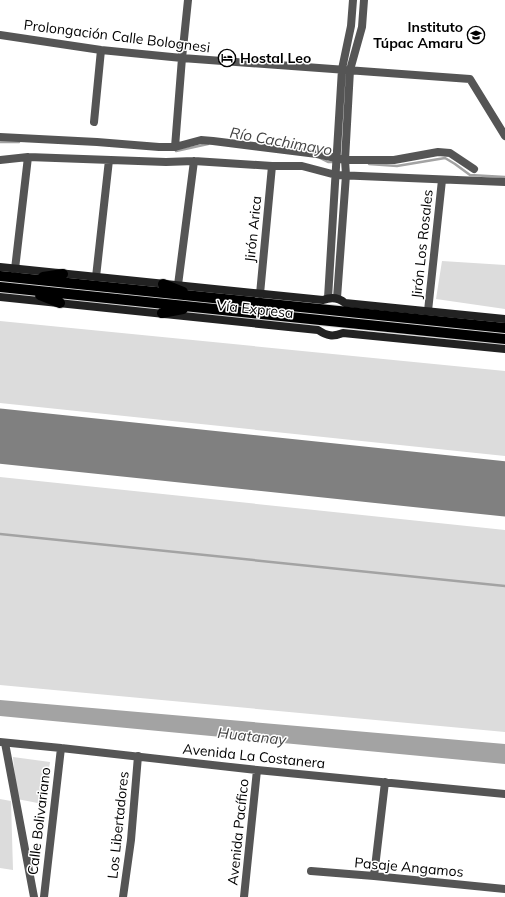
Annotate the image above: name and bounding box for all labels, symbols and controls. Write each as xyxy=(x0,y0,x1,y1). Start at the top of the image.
street label: Prolongación Calle Bolognesi xyxy=(23,16,211,56)
place label: Instituto Túpac Amaru xyxy=(373,18,463,52)
school or university icon: Instituto Túpac Amaru xyxy=(466,25,486,45)
hotel icon: Hostal Leo xyxy=(217,48,237,68)
place label: Hostal Leo xyxy=(240,49,311,67)
water label: Río Cachimayo xyxy=(228,123,334,159)
street label: Jirón Los Rosales xyxy=(407,188,437,299)
street label: Jirón Arica xyxy=(241,195,265,263)
street label: Vía Expresa xyxy=(216,296,294,322)
water label: Huatanay xyxy=(217,723,288,749)
street label: Avenida La Costanera xyxy=(182,740,326,772)
street label: Calle Bolivariano xyxy=(23,766,55,876)
street label: Los Libertadores xyxy=(103,770,133,880)
street label: Avenida Pacífico xyxy=(223,778,253,886)
street label: Pasaje Angamos xyxy=(354,853,464,881)

